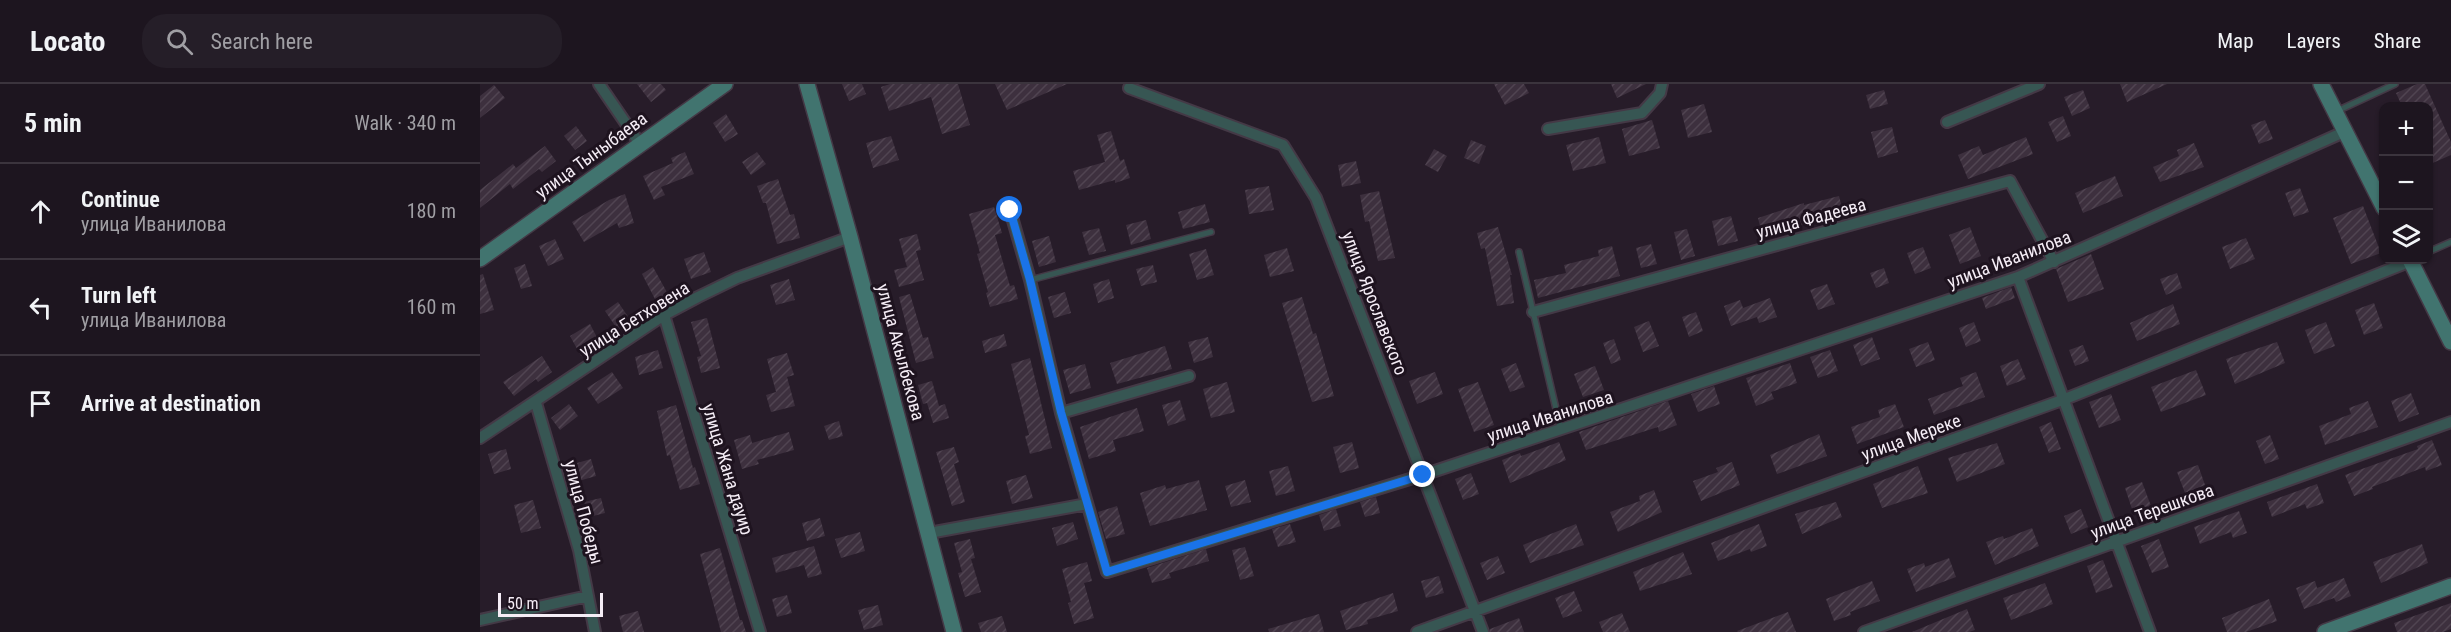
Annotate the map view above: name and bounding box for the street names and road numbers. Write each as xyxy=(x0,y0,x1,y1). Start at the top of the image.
street label: улица Тыныбаева xyxy=(531,108,651,202)
street label: улица Фадеева xyxy=(1754,193,1868,243)
street label: улица Иванилова xyxy=(1944,226,2074,292)
street label: улица Ярославского xyxy=(1338,228,1412,378)
street label: улица Бетховена xyxy=(575,277,693,361)
street label: улица Акылбекова xyxy=(873,281,929,423)
street label: улица Иванилова xyxy=(1485,386,1615,446)
street label: улица Жана дауир xyxy=(698,401,758,537)
street label: улица Мереке xyxy=(1859,409,1963,465)
street label: улица Победы xyxy=(560,458,608,566)
street label: улица Терешкова xyxy=(2088,479,2216,543)

